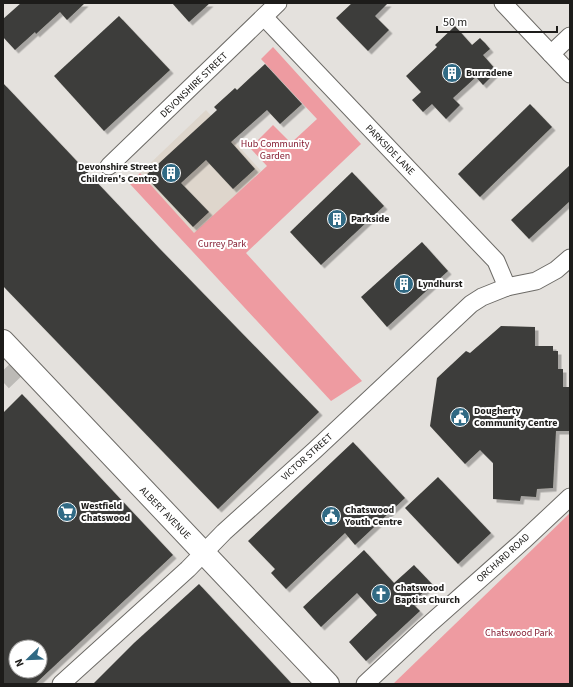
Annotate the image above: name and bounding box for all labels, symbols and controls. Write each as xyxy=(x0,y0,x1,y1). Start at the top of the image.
scale bar xyxy=(437,8,557,34)
text: 50 m xyxy=(443,14,467,31)
street label: DEVONSHIRE STREET xyxy=(157,49,231,121)
building icon: Burradene xyxy=(441,62,463,84)
place label: Burradene xyxy=(466,66,513,80)
street label: PARKSIDE LANE xyxy=(362,122,418,178)
park label: Hub Community Garden xyxy=(241,137,310,163)
place label: Devonshire Street Children's Centre xyxy=(78,160,157,186)
building icon: Devonshire Street Children's Centre xyxy=(160,162,182,184)
building icon: Parkside xyxy=(326,208,348,230)
place label: Parkside xyxy=(351,212,389,226)
park label: Currey Park xyxy=(198,237,246,251)
building icon: Lyndhurst xyxy=(393,273,415,295)
place label: Lyndhurst xyxy=(418,277,463,291)
place label: Dougherty Community Centre xyxy=(474,404,557,430)
public building icon: Dougherty Community Centre xyxy=(449,406,471,428)
street label: VICTOR STREET xyxy=(278,430,336,484)
street label: ALBERT AVENUE xyxy=(136,484,194,542)
place label: Westfield Chatswood xyxy=(81,499,131,525)
supermarket icon: Westfield Chatswood xyxy=(56,501,78,523)
place label: Chatswood Youth Centre xyxy=(344,503,402,529)
public building icon: Chatswood Youth Centre xyxy=(320,505,342,527)
street label: ORCHARD ROAD xyxy=(473,530,533,586)
place label: Chatswood Baptist Church xyxy=(395,581,460,607)
church icon: Chatswood Baptist Church xyxy=(370,583,392,605)
park label: Chatswood Park xyxy=(485,626,553,640)
north arrow xyxy=(8,639,48,679)
text: N xyxy=(11,656,28,669)

